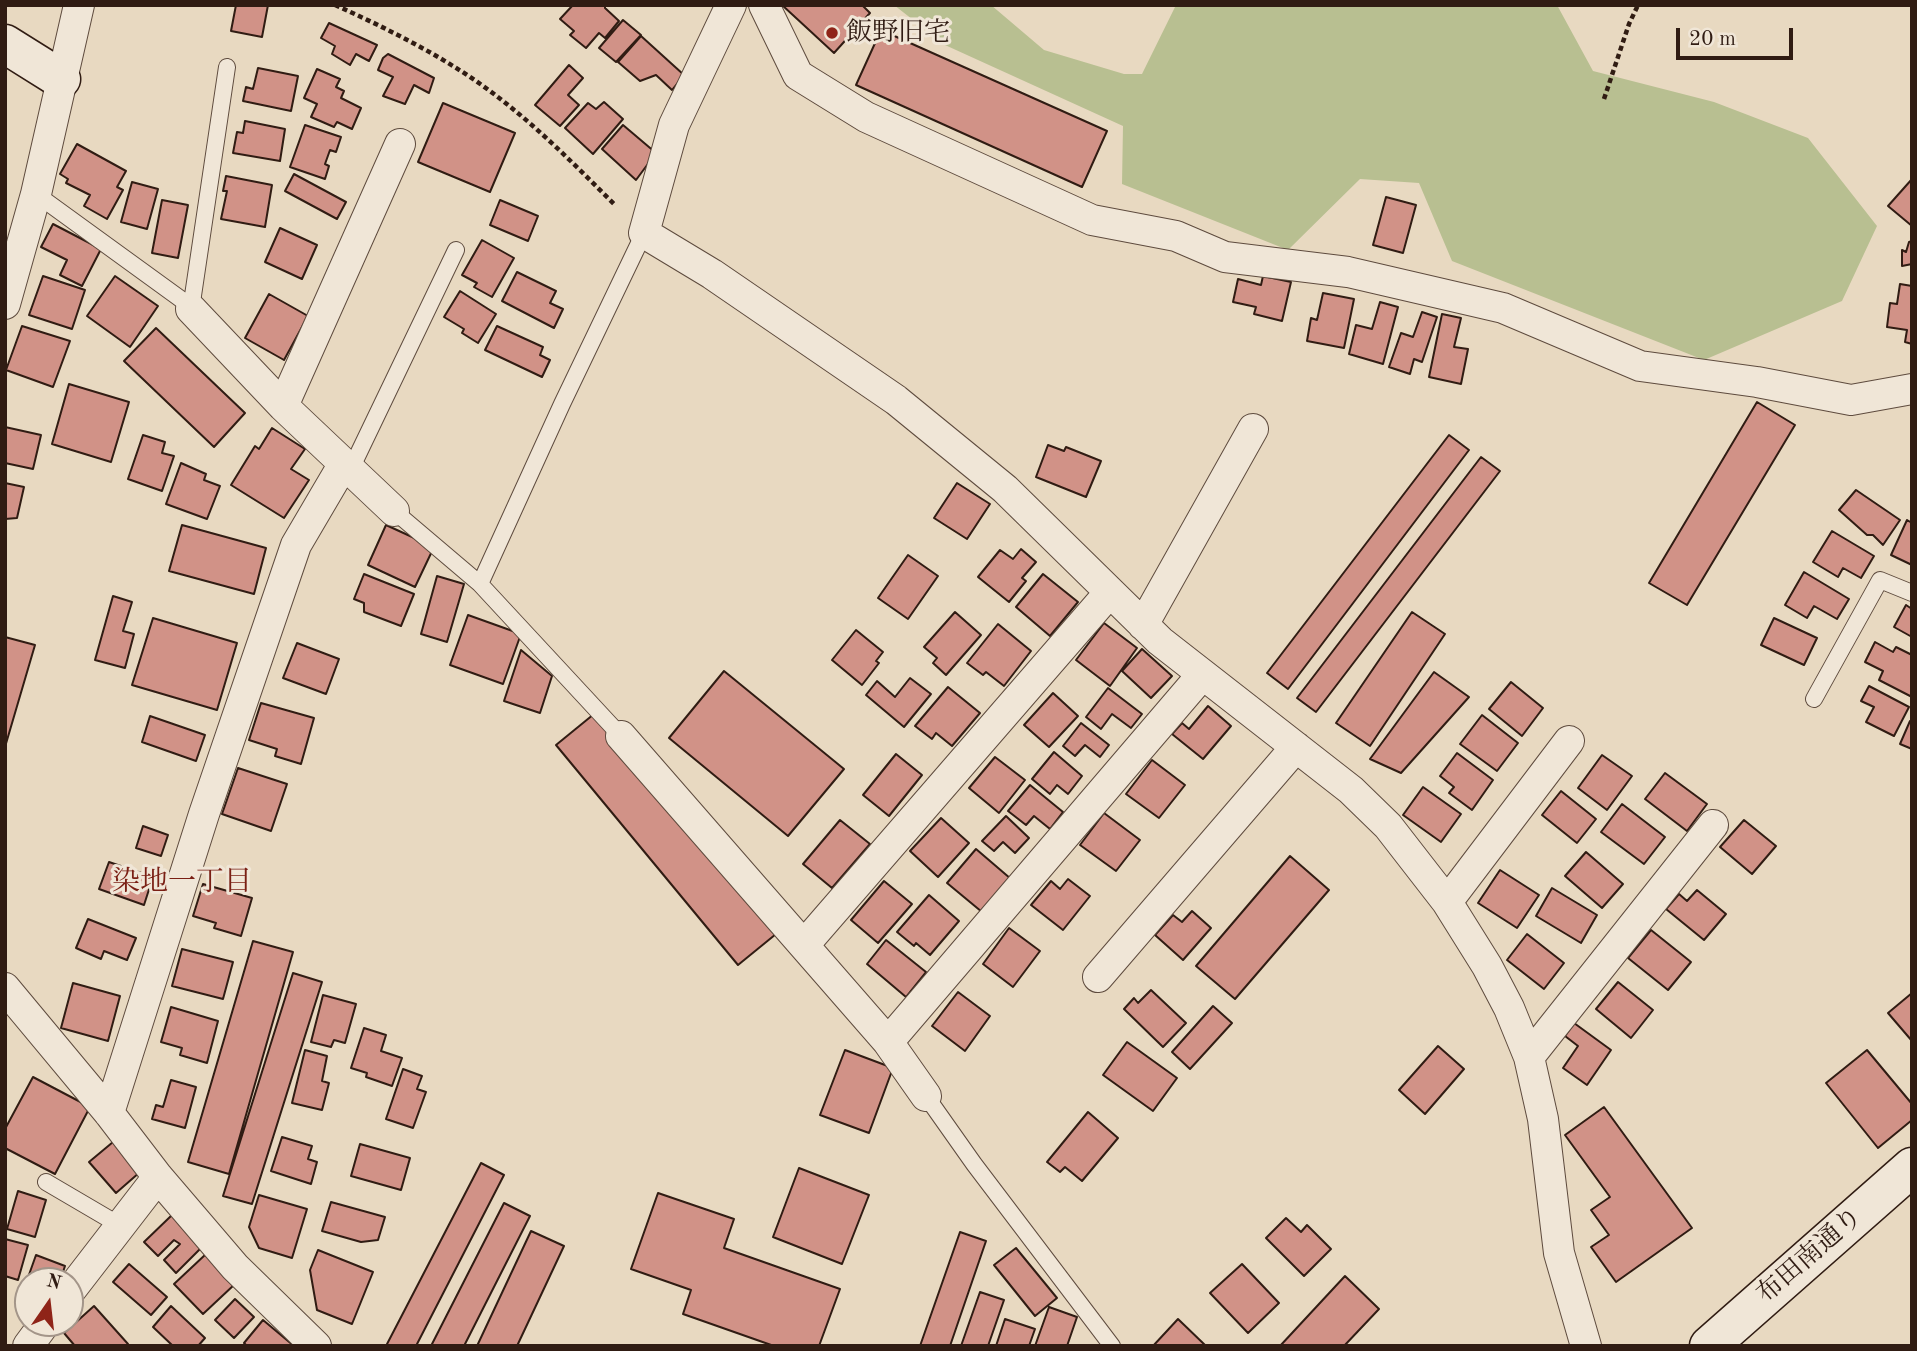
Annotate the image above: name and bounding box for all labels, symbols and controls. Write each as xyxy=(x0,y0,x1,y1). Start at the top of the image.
scale bar xyxy=(1679,14,1796,58)
place label: 飯野旧宅 xyxy=(846,17,950,49)
marker: 飯野旧宅 xyxy=(824,25,840,41)
text: 20 m xyxy=(1689,29,1736,50)
district label: 染地一丁目 xyxy=(112,866,252,900)
street label: 布田南通り xyxy=(1751,1202,1869,1310)
north arrow xyxy=(14,1267,84,1337)
text: N xyxy=(44,1272,63,1294)

